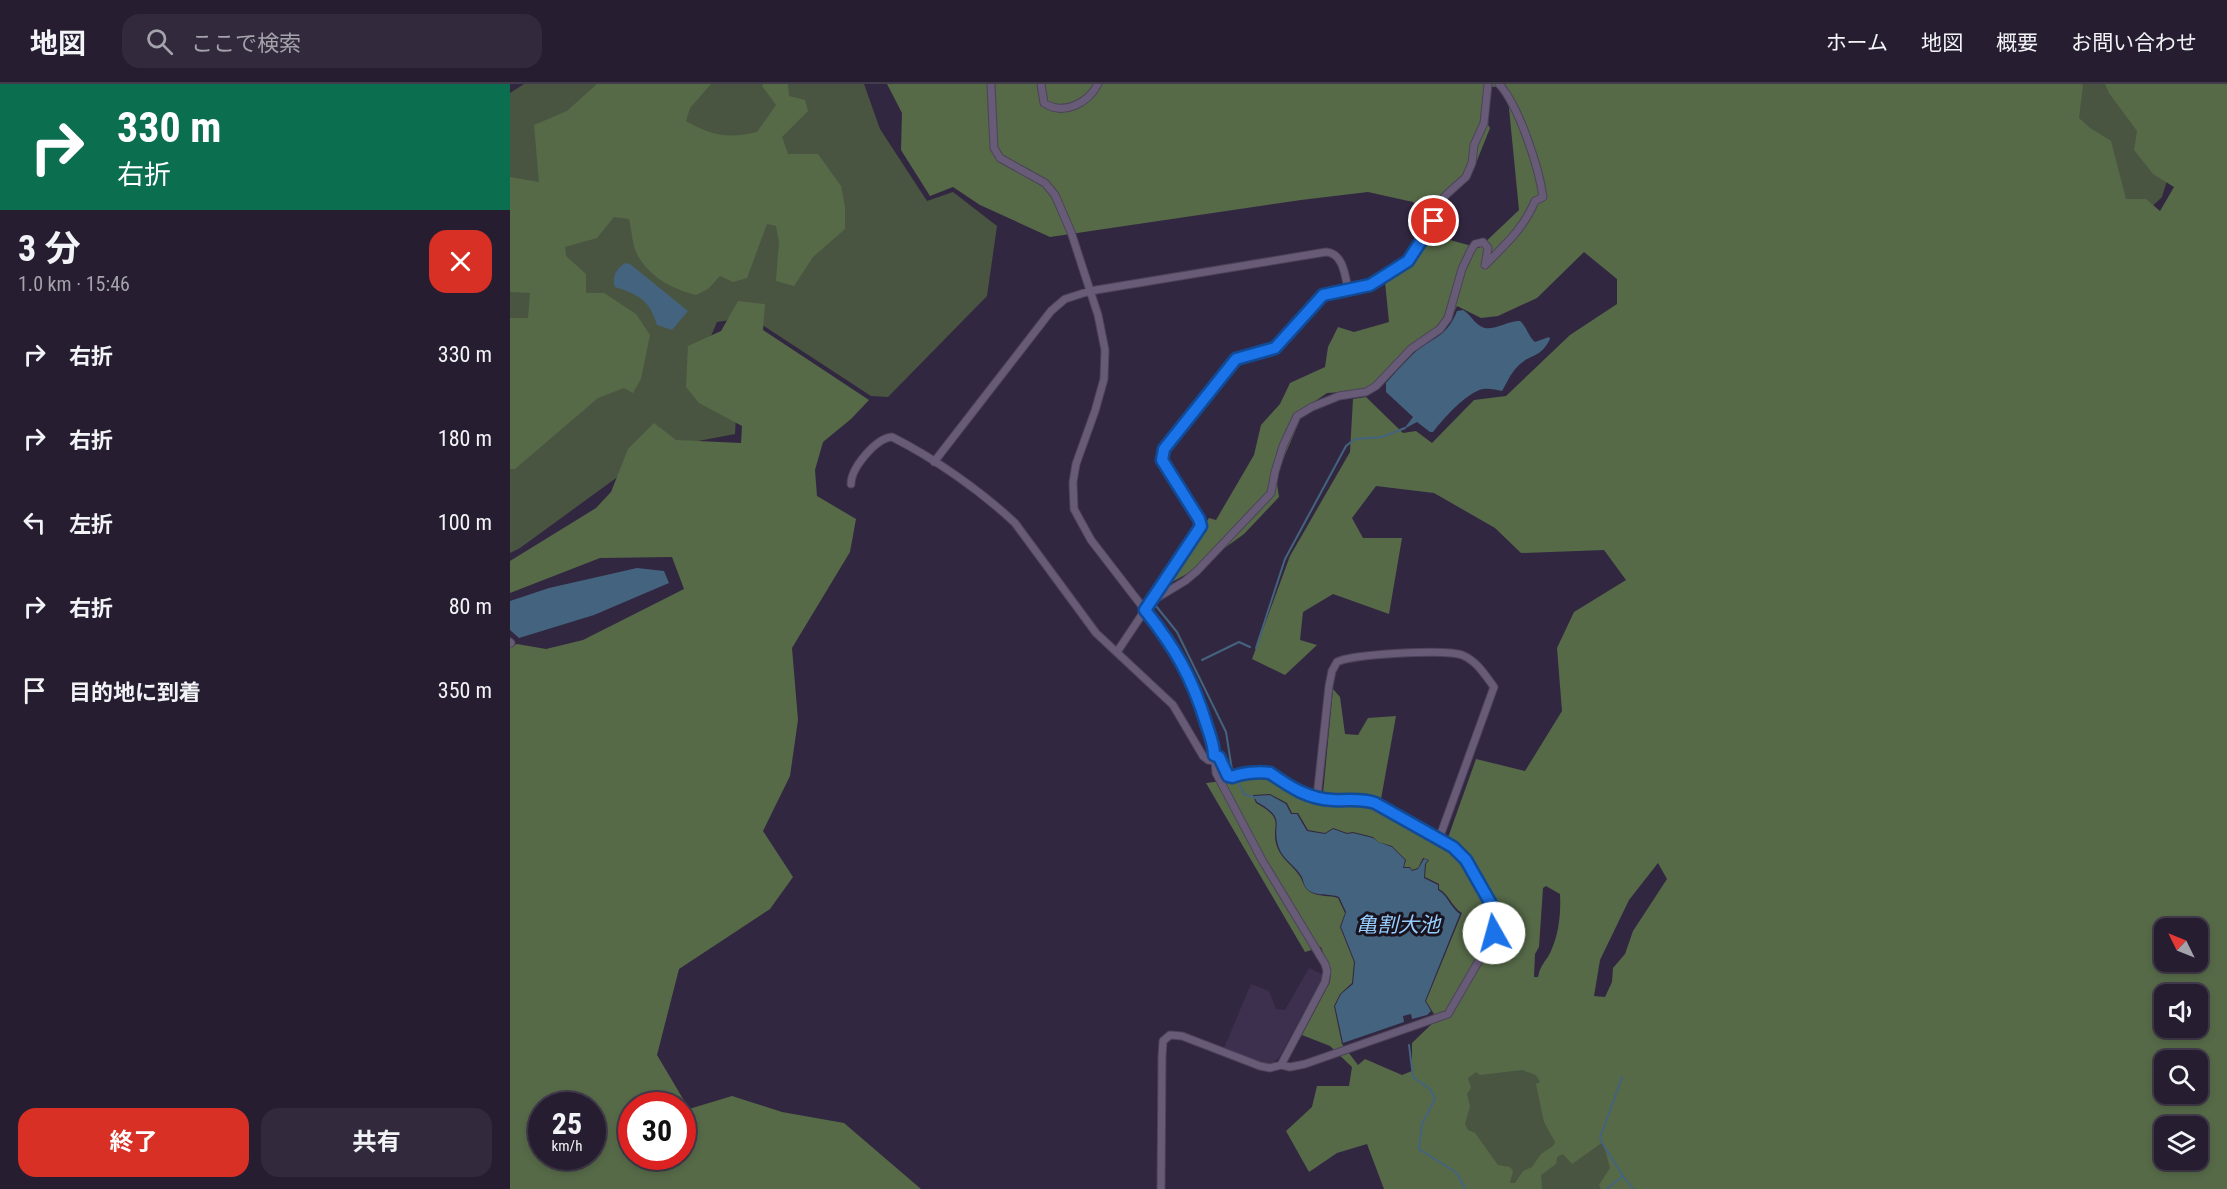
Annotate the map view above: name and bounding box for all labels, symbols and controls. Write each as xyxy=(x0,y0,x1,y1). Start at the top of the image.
search box xyxy=(122,14,542,68)
icon: search xyxy=(143,25,176,58)
text: 地図 xyxy=(30,27,86,60)
text: ここで検索 xyxy=(191,31,301,56)
text: ホーム xyxy=(1826,31,1888,55)
text: 地図 xyxy=(1921,31,1963,55)
text: 概要 xyxy=(1996,31,2038,55)
text: お問い合わせ xyxy=(2071,31,2197,55)
text: 330 m xyxy=(117,103,222,152)
icon: right xyxy=(18,108,96,186)
text: 右折 xyxy=(117,159,171,191)
pin xyxy=(1408,195,1459,246)
icon: arrive xyxy=(1417,204,1450,237)
text: 3 分 xyxy=(18,228,81,270)
button: close xyxy=(429,230,492,293)
text: 1.0 km · 15:46 xyxy=(18,272,130,296)
icon: right xyxy=(18,338,51,371)
text: 330 m xyxy=(438,342,492,367)
text: 右折 xyxy=(69,344,113,369)
icon: right xyxy=(18,422,51,455)
text: 180 m xyxy=(438,426,492,451)
text: 右折 xyxy=(69,428,113,453)
icon: left xyxy=(18,506,51,539)
text: 100 m xyxy=(438,510,492,535)
text: 左折 xyxy=(69,512,113,537)
icon: right xyxy=(18,590,51,623)
text: 80 m xyxy=(449,594,492,619)
text: 右折 xyxy=(69,596,113,621)
icon: arrive xyxy=(18,674,51,707)
text: 350 m xyxy=(438,678,492,703)
text: 目的地に到着 xyxy=(69,680,201,705)
position arrow xyxy=(1462,901,1526,965)
water label: 亀割大池 xyxy=(1356,913,1442,937)
north arrow xyxy=(2154,918,2208,972)
map controls xyxy=(2154,918,2208,1170)
button: sound xyxy=(2154,984,2208,1038)
button: search xyxy=(2154,1050,2208,1104)
speed limit sign: 30 xyxy=(618,1092,696,1170)
text: 25 xyxy=(552,1106,582,1141)
button: 終了 xyxy=(18,1108,249,1177)
button: 共有 xyxy=(261,1108,492,1177)
button: layers xyxy=(2154,1116,2208,1170)
text: km/h xyxy=(552,1137,582,1155)

